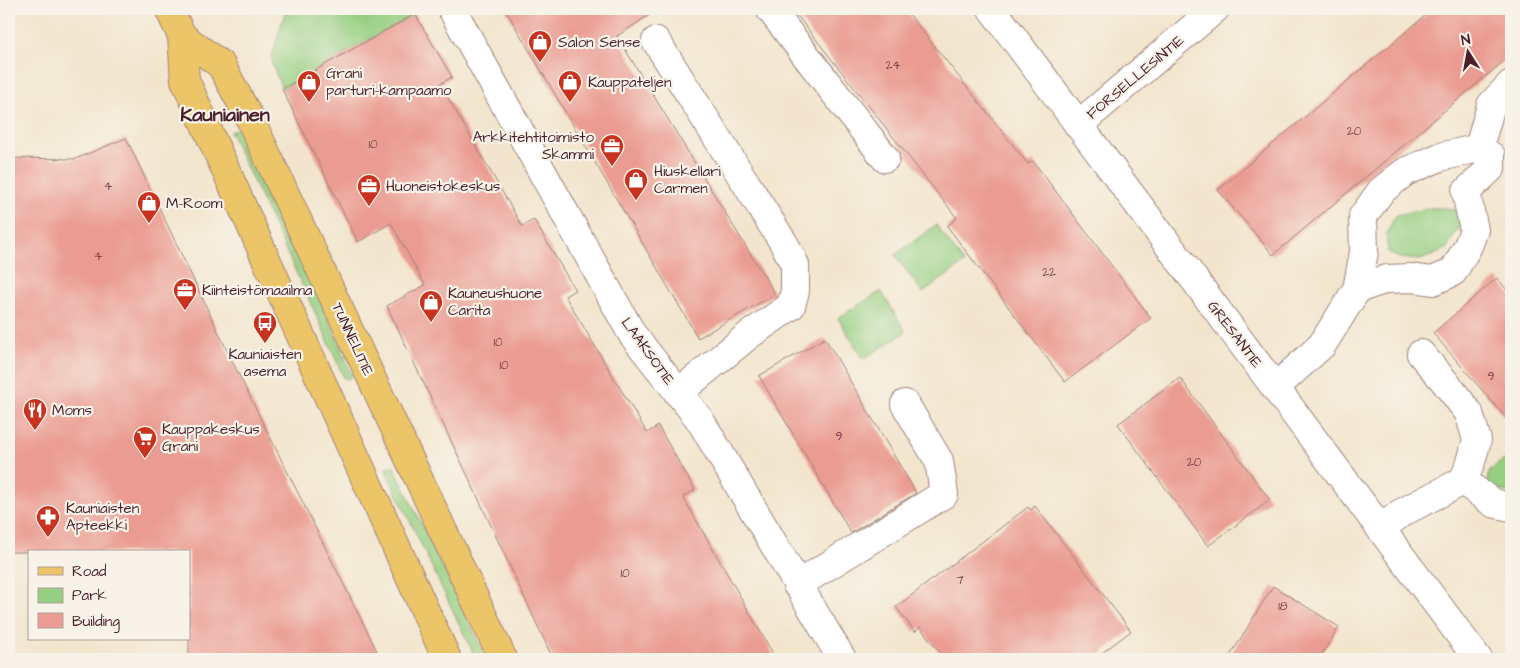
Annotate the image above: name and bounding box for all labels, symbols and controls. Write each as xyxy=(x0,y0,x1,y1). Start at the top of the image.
north arrow xyxy=(1442,28,1492,78)
shop icon: Salon Sense xyxy=(527,29,553,63)
street label: FORSELLESINTIE xyxy=(1082,30,1189,124)
text: N xyxy=(1459,30,1472,51)
place label: Salon Sense xyxy=(558,32,640,53)
house number: 24 xyxy=(885,57,901,74)
place label: Grani parturi-kampaamo xyxy=(326,63,452,101)
shop icon: Grani parturi-kampaamo xyxy=(296,69,322,103)
shop icon: Kauppateljen xyxy=(557,69,583,103)
place label: Kauppateljen xyxy=(588,72,672,93)
district label: Kauniainen xyxy=(180,101,270,129)
house number: 20 xyxy=(1347,123,1362,140)
place label: Arkkitehtitoimisto Skammi xyxy=(473,127,595,165)
office icon: Arkkitehtitoimisto Skammi xyxy=(599,133,625,167)
house number: 10 xyxy=(368,136,378,153)
place label: Hiuskellari Carmen xyxy=(654,161,721,199)
shop icon: Hiuskellari Carmen xyxy=(623,167,649,201)
office icon: Huoneistokeskus xyxy=(356,173,382,207)
place label: Huoneistokeskus xyxy=(386,176,501,197)
house number: 4 xyxy=(104,178,112,195)
shop icon: M-Room xyxy=(136,190,162,224)
place label: M-Room xyxy=(166,193,223,214)
house number: 4 xyxy=(94,248,102,265)
house number: 22 xyxy=(1042,264,1056,281)
office icon: Kiinteistömaailma xyxy=(172,277,198,311)
place label: Kiinteistömaailma xyxy=(202,280,313,301)
place label: Kauneushuone Carita xyxy=(448,283,542,321)
shop icon: Kauneushuone Carita xyxy=(418,289,444,323)
street label: GRESANTIE xyxy=(1202,296,1267,372)
street label: TUNNELITIE xyxy=(326,299,379,379)
bus stop icon: Kauniaisten asema xyxy=(252,310,278,344)
street label: LAAKSOTIE xyxy=(616,313,679,389)
house number: 10 xyxy=(493,334,503,351)
place label: Kauniaisten asema xyxy=(228,344,302,382)
house number: 10 xyxy=(499,357,509,374)
house number: 9 xyxy=(1488,368,1495,385)
restaurant icon: Moms xyxy=(22,397,48,431)
place label: Moms xyxy=(52,400,93,421)
place label: Kauppakeskus Grani xyxy=(162,419,260,457)
supermarket icon: Kauppakeskus Grani xyxy=(132,425,158,459)
house number: 9 xyxy=(836,428,843,445)
house number: 20 xyxy=(1187,454,1202,471)
place label: Kauniaisten Apteekki xyxy=(66,498,140,536)
pharmacy icon: Kauniaisten Apteekki xyxy=(35,504,61,538)
legend xyxy=(28,550,190,640)
text: Road xyxy=(72,561,107,582)
house number: 10 xyxy=(620,565,630,582)
house number: 7 xyxy=(956,572,964,589)
text: Park xyxy=(72,585,107,606)
house number: 18 xyxy=(1278,598,1288,615)
text: Building xyxy=(72,611,120,633)

